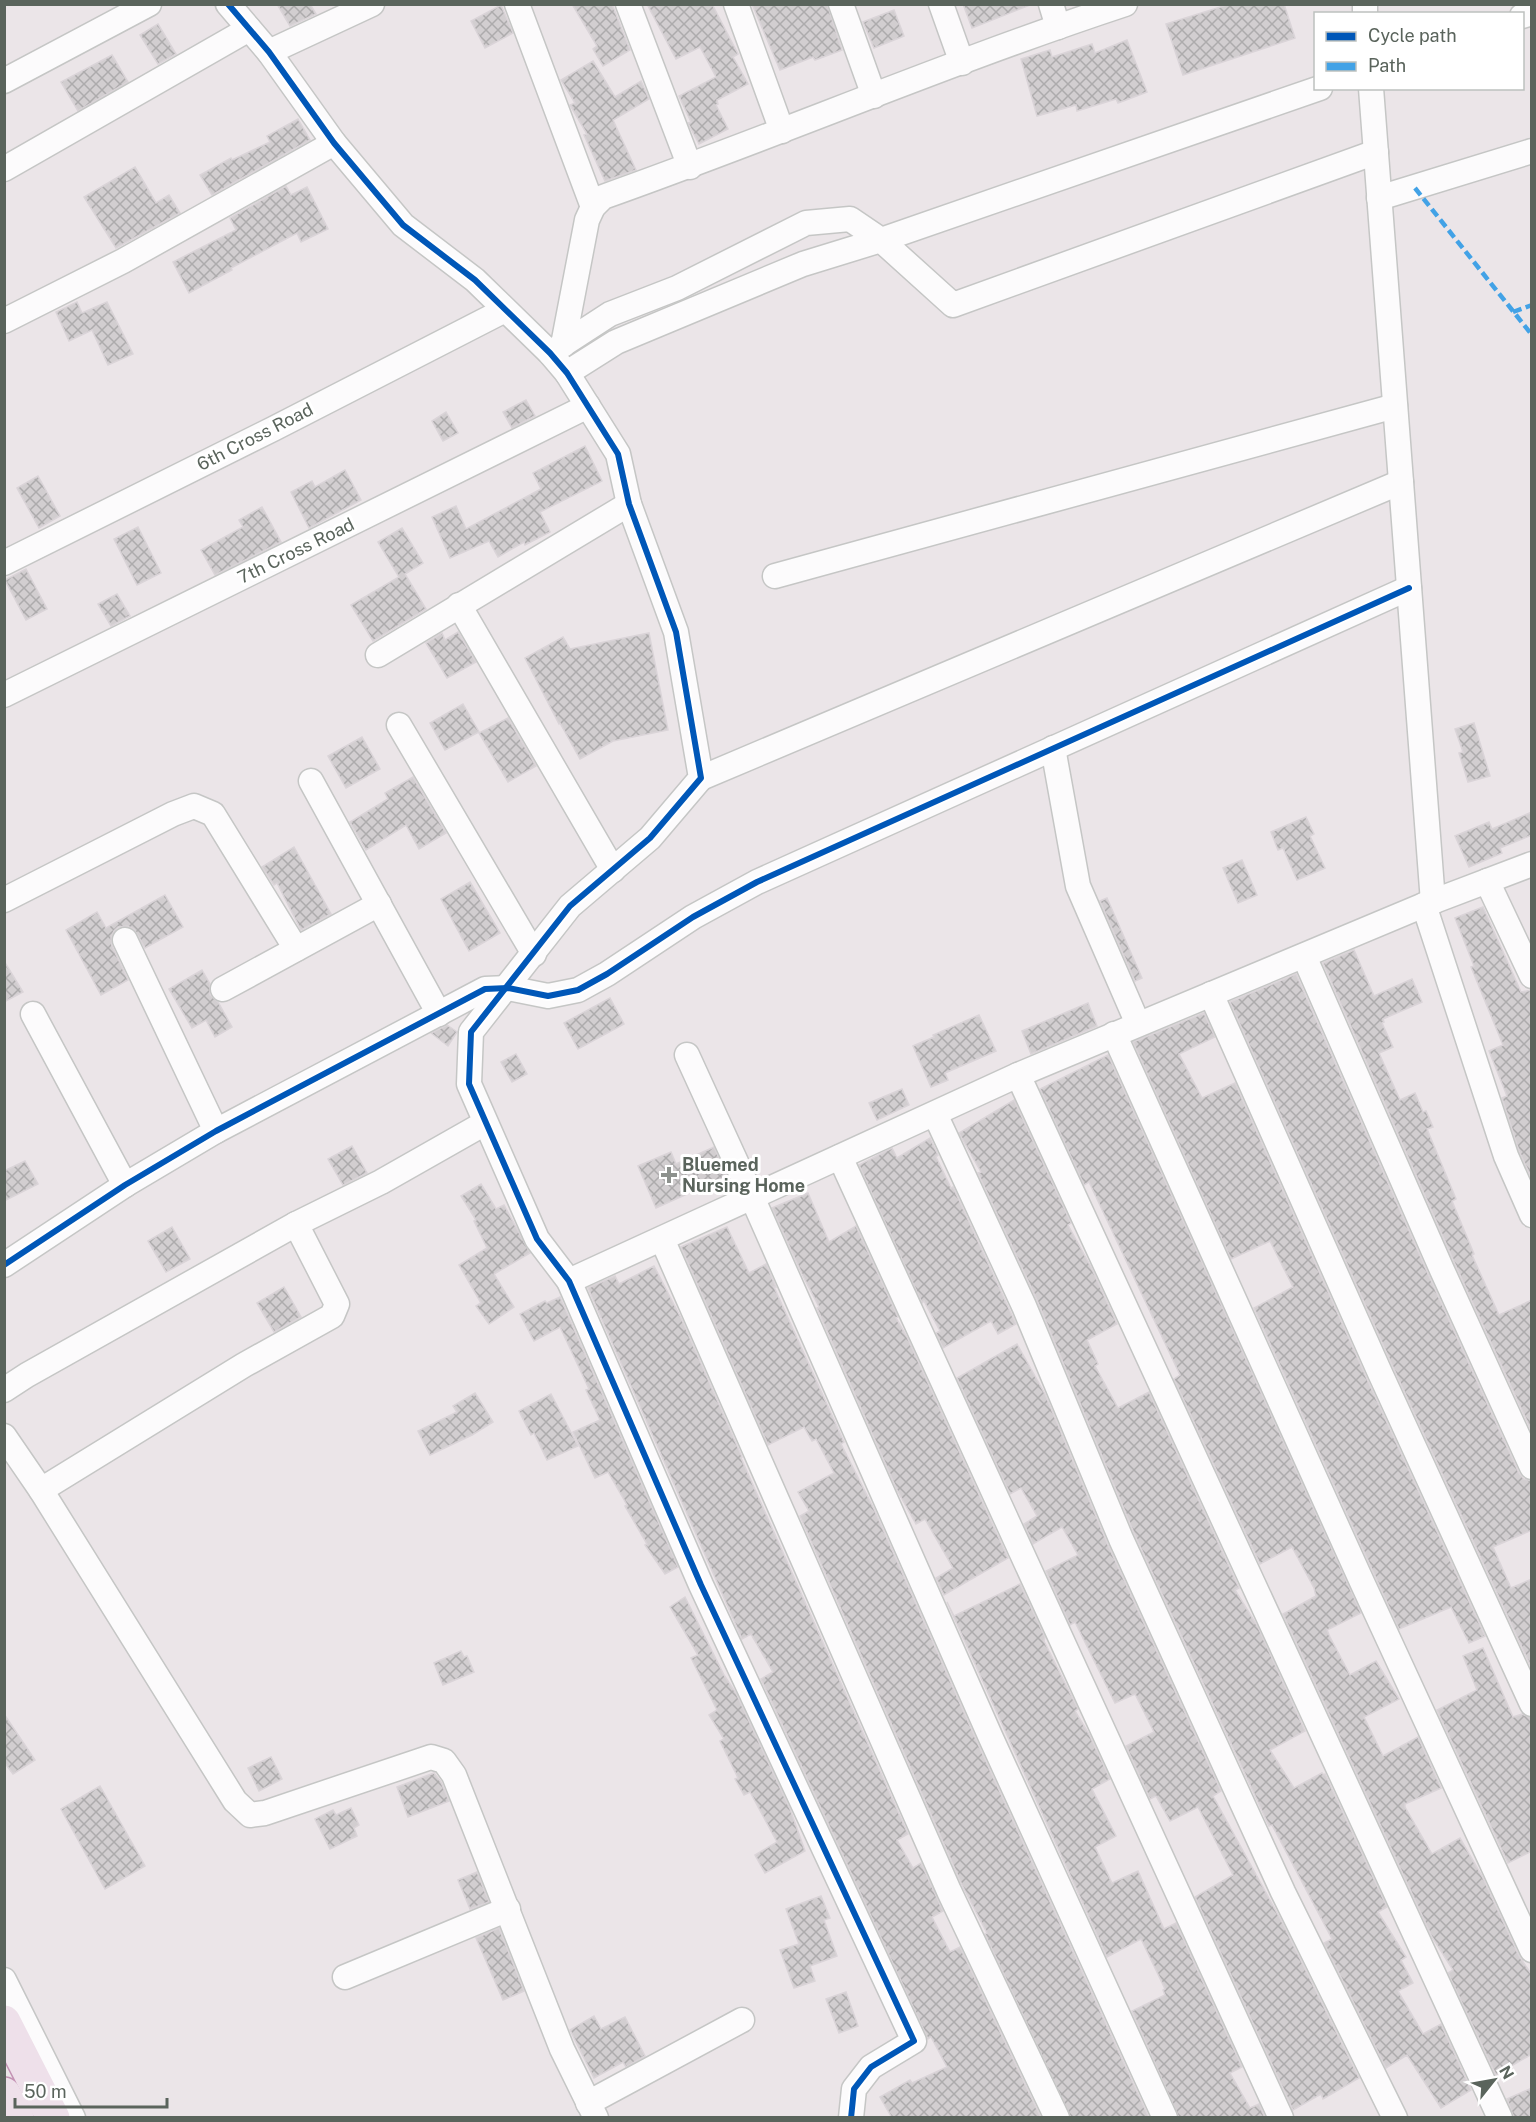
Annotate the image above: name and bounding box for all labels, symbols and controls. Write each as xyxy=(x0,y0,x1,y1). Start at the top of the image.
legend xyxy=(1314,12,1524,90)
text: Cycle path xyxy=(1368,25,1457,46)
text: Path xyxy=(1368,55,1406,76)
street label: 6th Cross Road xyxy=(193,398,316,475)
street label: 7th Cross Road xyxy=(234,513,357,588)
place label: Bluemed Nursing Home xyxy=(682,1154,805,1196)
marker: Bluemed Nursing Home xyxy=(660,1166,678,1184)
north arrow xyxy=(1464,2050,1524,2110)
text: N xyxy=(1495,2062,1518,2083)
scale bar xyxy=(15,2071,166,2109)
text: 50 m xyxy=(24,2081,67,2102)

